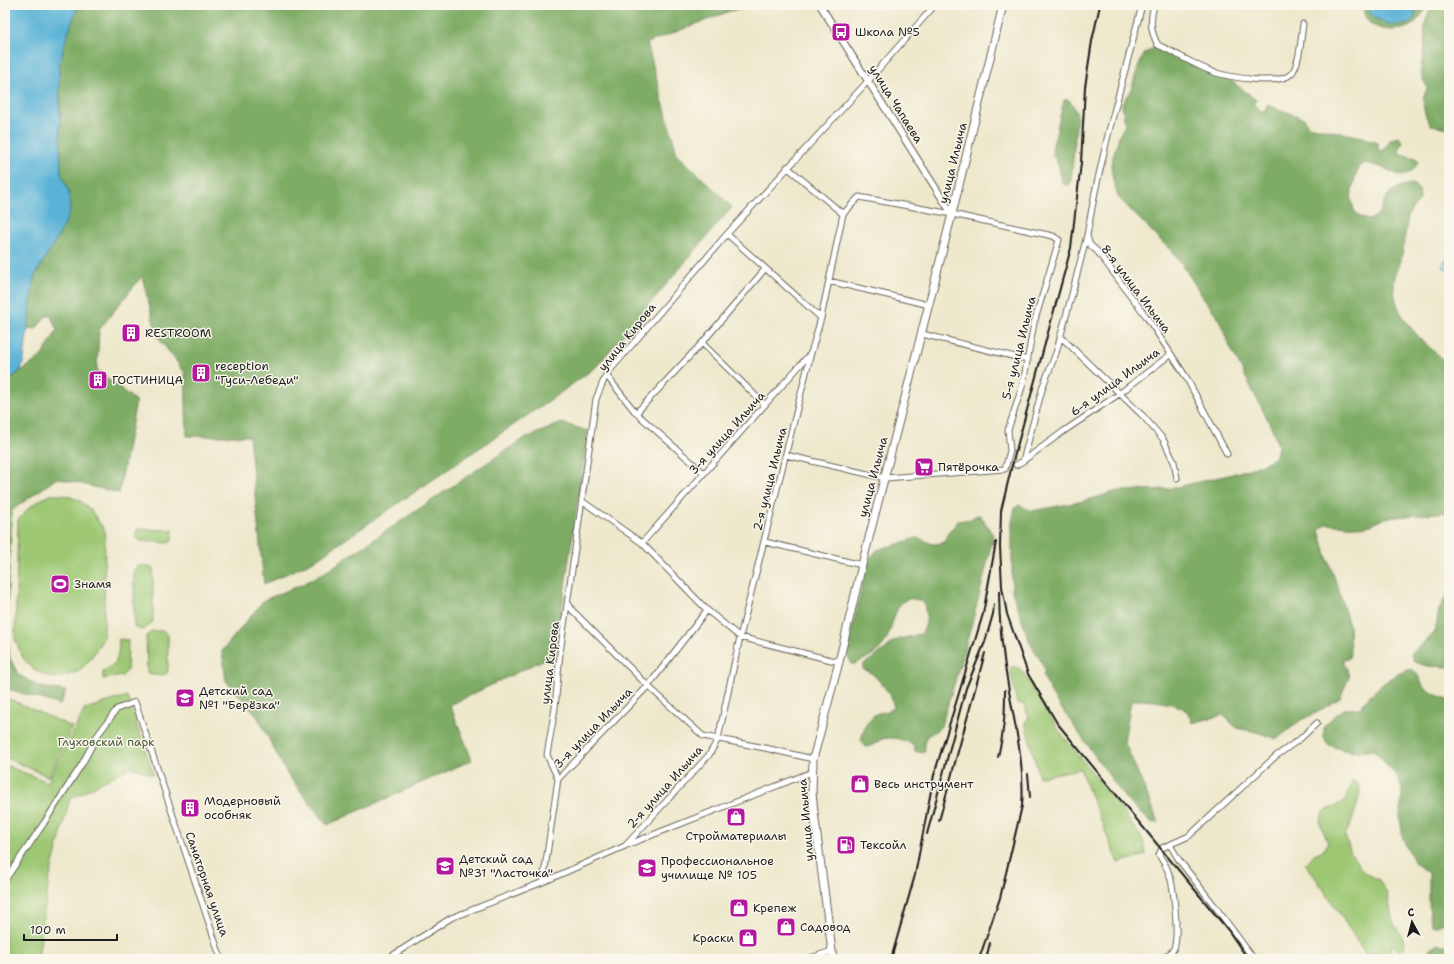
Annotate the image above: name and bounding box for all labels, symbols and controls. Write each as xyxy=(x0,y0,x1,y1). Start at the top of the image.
bus stop icon: Школа №5 xyxy=(830,21,852,43)
place label: Школа №5 xyxy=(855,24,920,40)
street label: улица Чапаева xyxy=(865,62,927,147)
street label: улица Ильича xyxy=(935,120,971,205)
street label: 8-я улица Ильича xyxy=(1098,242,1175,337)
street label: 5-я улица Ильича xyxy=(998,294,1040,401)
street label: улица Кирова xyxy=(595,299,660,374)
building icon: RESTROOM xyxy=(120,322,142,344)
place label: RESTROOM xyxy=(145,325,212,341)
street label: 6-я улица Ильича xyxy=(1067,344,1163,420)
place label: reception "Гуси-Лебеди" xyxy=(215,358,298,388)
building icon: reception "Гуси-Лебеди" xyxy=(190,362,212,384)
building icon: ГОСТИНИЦА xyxy=(87,369,109,391)
place label: ГОСТИНИЦА xyxy=(112,372,183,388)
street label: 3-я улица Ильича xyxy=(685,388,769,478)
street label: 2-я улица Ильича xyxy=(749,425,791,532)
street label: улица Ильича xyxy=(855,434,892,519)
supermarket icon: Пятёрочка xyxy=(913,456,935,478)
place label: Пятёрочка xyxy=(938,459,999,475)
sports icon: Знамя xyxy=(49,573,71,595)
place label: Знамя xyxy=(74,576,112,592)
street label: улица Кирова xyxy=(537,620,563,705)
place label: Детский сад №1 "Берёзка" xyxy=(199,683,280,713)
street label: 3-я улица Ильича xyxy=(550,684,636,772)
school or university icon: Детский сад №1 "Берёзка" xyxy=(174,687,196,709)
park label: Глуховский парк xyxy=(57,734,155,750)
street label: 2-я улица Ильича xyxy=(624,742,707,832)
shop icon: Весь инструмент xyxy=(849,773,871,795)
place label: Весь инструмент xyxy=(874,776,974,792)
street label: улица Ильича xyxy=(794,777,818,862)
place label: Модерновый особняк xyxy=(204,793,281,823)
building icon: Модерновый особняк xyxy=(179,797,201,819)
shop icon: Стройматериалы xyxy=(725,806,747,828)
place label: Стройматериалы xyxy=(686,828,786,844)
street label: Санаторная улица xyxy=(182,829,233,939)
fuel station icon: Тексойл xyxy=(835,834,857,856)
place label: Тексойл xyxy=(860,837,907,853)
place label: Детский сад №31 "Ласточка" xyxy=(459,851,553,881)
place label: Профессиональное училище № 105 xyxy=(661,853,774,883)
school or university icon: Детский сад №31 "Ласточка" xyxy=(434,855,456,877)
school or university icon: Профессиональное училище № 105 xyxy=(636,857,658,879)
shop icon: Крепеж xyxy=(728,897,750,919)
place label: Крепеж xyxy=(753,900,796,916)
north arrow xyxy=(1392,902,1432,942)
text: С xyxy=(1407,905,1415,920)
scale bar xyxy=(24,916,117,942)
shop icon: Садовод xyxy=(775,916,797,938)
place label: Садовод xyxy=(800,919,851,935)
text: 100 m xyxy=(30,922,66,938)
shop icon: Краски xyxy=(737,927,759,949)
place label: Краски xyxy=(693,930,734,946)

